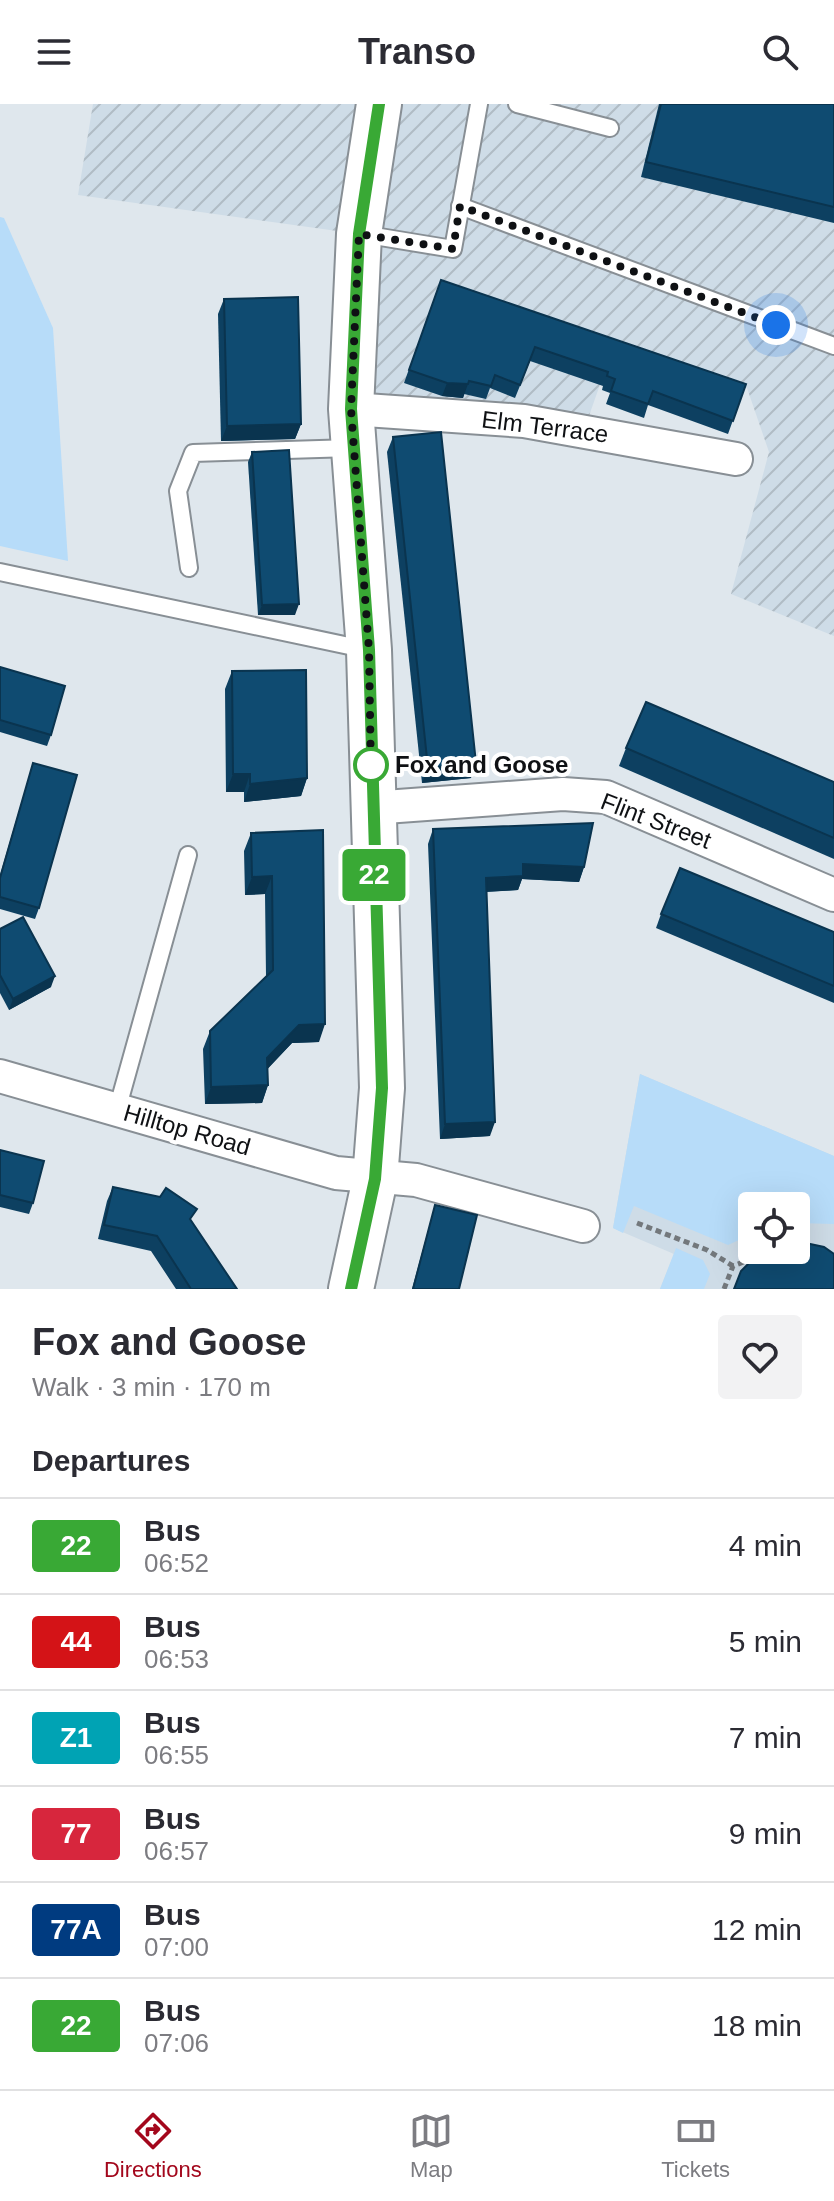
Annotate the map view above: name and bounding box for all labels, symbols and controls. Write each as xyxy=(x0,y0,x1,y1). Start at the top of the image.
icon: menu xyxy=(32,30,76,74)
icon: search xyxy=(758,30,802,74)
text: Transo xyxy=(358,31,476,72)
your location xyxy=(756,305,796,345)
street label: Elm Terrace xyxy=(480,405,610,448)
marker: Fox and Goose xyxy=(354,748,388,782)
place label: Fox and Goose xyxy=(395,751,568,778)
street label: Flint Street xyxy=(597,787,715,854)
line badge: 22 xyxy=(338,849,410,901)
text: 22 xyxy=(358,859,390,890)
street label: Hilltop Road xyxy=(121,1099,254,1161)
map controls xyxy=(738,1192,810,1264)
button: locate xyxy=(738,1192,810,1264)
button: heart xyxy=(718,1315,802,1399)
text: Fox and Goose xyxy=(32,1321,306,1363)
text: Walk · 3 min · 170 m xyxy=(32,1372,271,1402)
text: Departures xyxy=(32,1444,190,1477)
text: Bus xyxy=(144,1514,201,1547)
text: 4 min xyxy=(729,1529,802,1562)
text: 22 xyxy=(60,1530,92,1561)
text: 06:52 xyxy=(144,1548,209,1578)
text: Bus xyxy=(144,1610,201,1643)
text: 5 min xyxy=(729,1625,802,1658)
text: 44 xyxy=(60,1626,92,1657)
text: 06:53 xyxy=(144,1644,209,1674)
text: Bus xyxy=(144,1706,201,1739)
text: 7 min xyxy=(729,1721,802,1754)
text: Z1 xyxy=(60,1722,92,1753)
text: 06:55 xyxy=(144,1740,209,1770)
text: Bus xyxy=(144,1802,201,1835)
text: 9 min xyxy=(729,1817,802,1850)
text: 77 xyxy=(60,1818,92,1849)
text: 06:57 xyxy=(144,1836,209,1866)
text: Bus xyxy=(144,1898,201,1931)
text: 12 min xyxy=(712,1913,802,1946)
text: 77A xyxy=(50,1914,102,1945)
text: 07:00 xyxy=(144,1932,209,1962)
text: Bus xyxy=(144,1994,201,2027)
text: 18 min xyxy=(712,2009,802,2042)
text: 22 xyxy=(60,2010,92,2041)
text: 07:06 xyxy=(144,2028,209,2058)
tab: Directions xyxy=(104,2109,202,2183)
tab: Map xyxy=(409,2109,453,2183)
tab: Tickets xyxy=(661,2109,730,2183)

